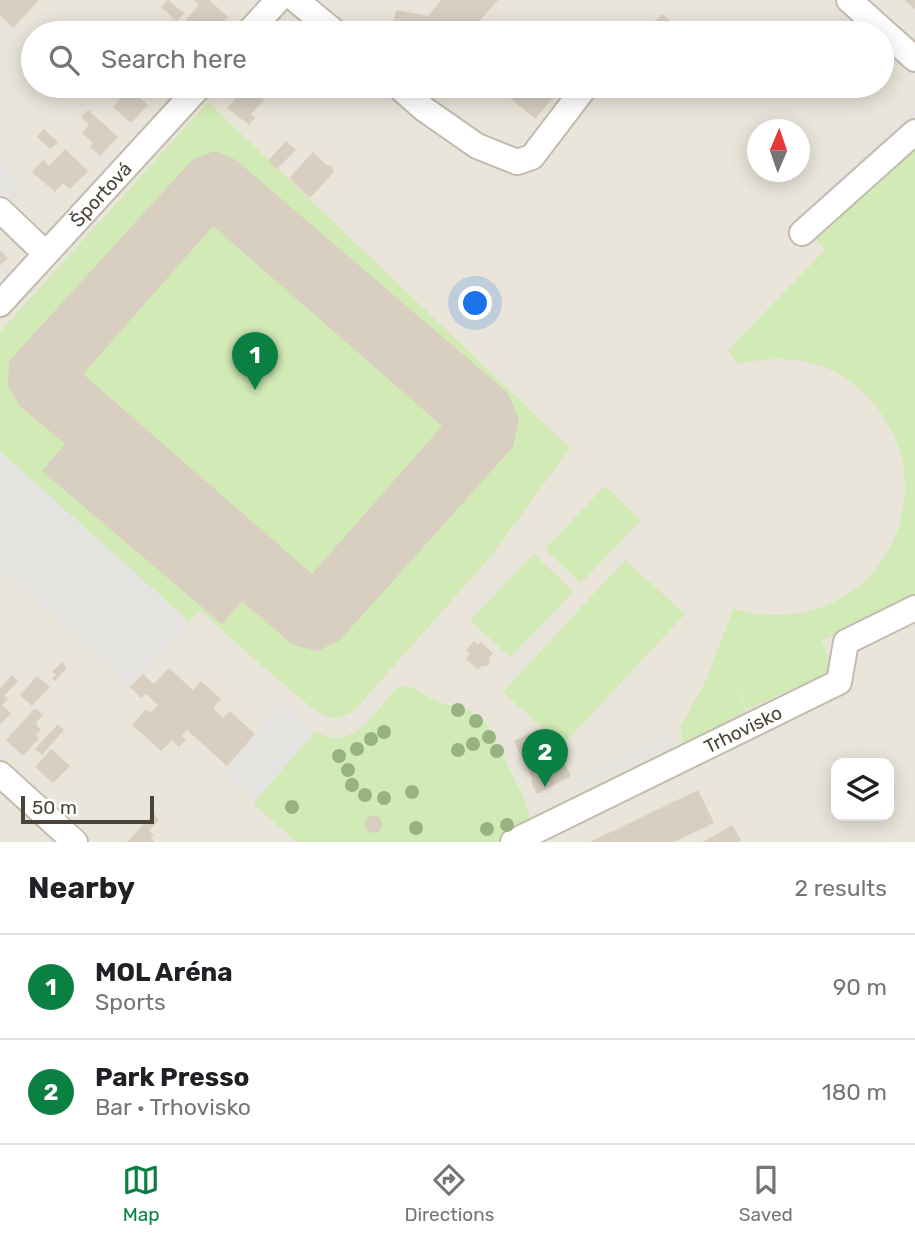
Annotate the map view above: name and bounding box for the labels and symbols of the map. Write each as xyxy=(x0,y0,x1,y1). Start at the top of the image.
north arrow xyxy=(747,119,810,182)
street label: Športová xyxy=(65,157,136,231)
your location xyxy=(458,286,492,320)
pin: 1 xyxy=(232,332,278,390)
street label: Trhovisko xyxy=(700,700,786,758)
pin: 2 xyxy=(522,729,568,787)
scale bar xyxy=(21,793,154,825)

